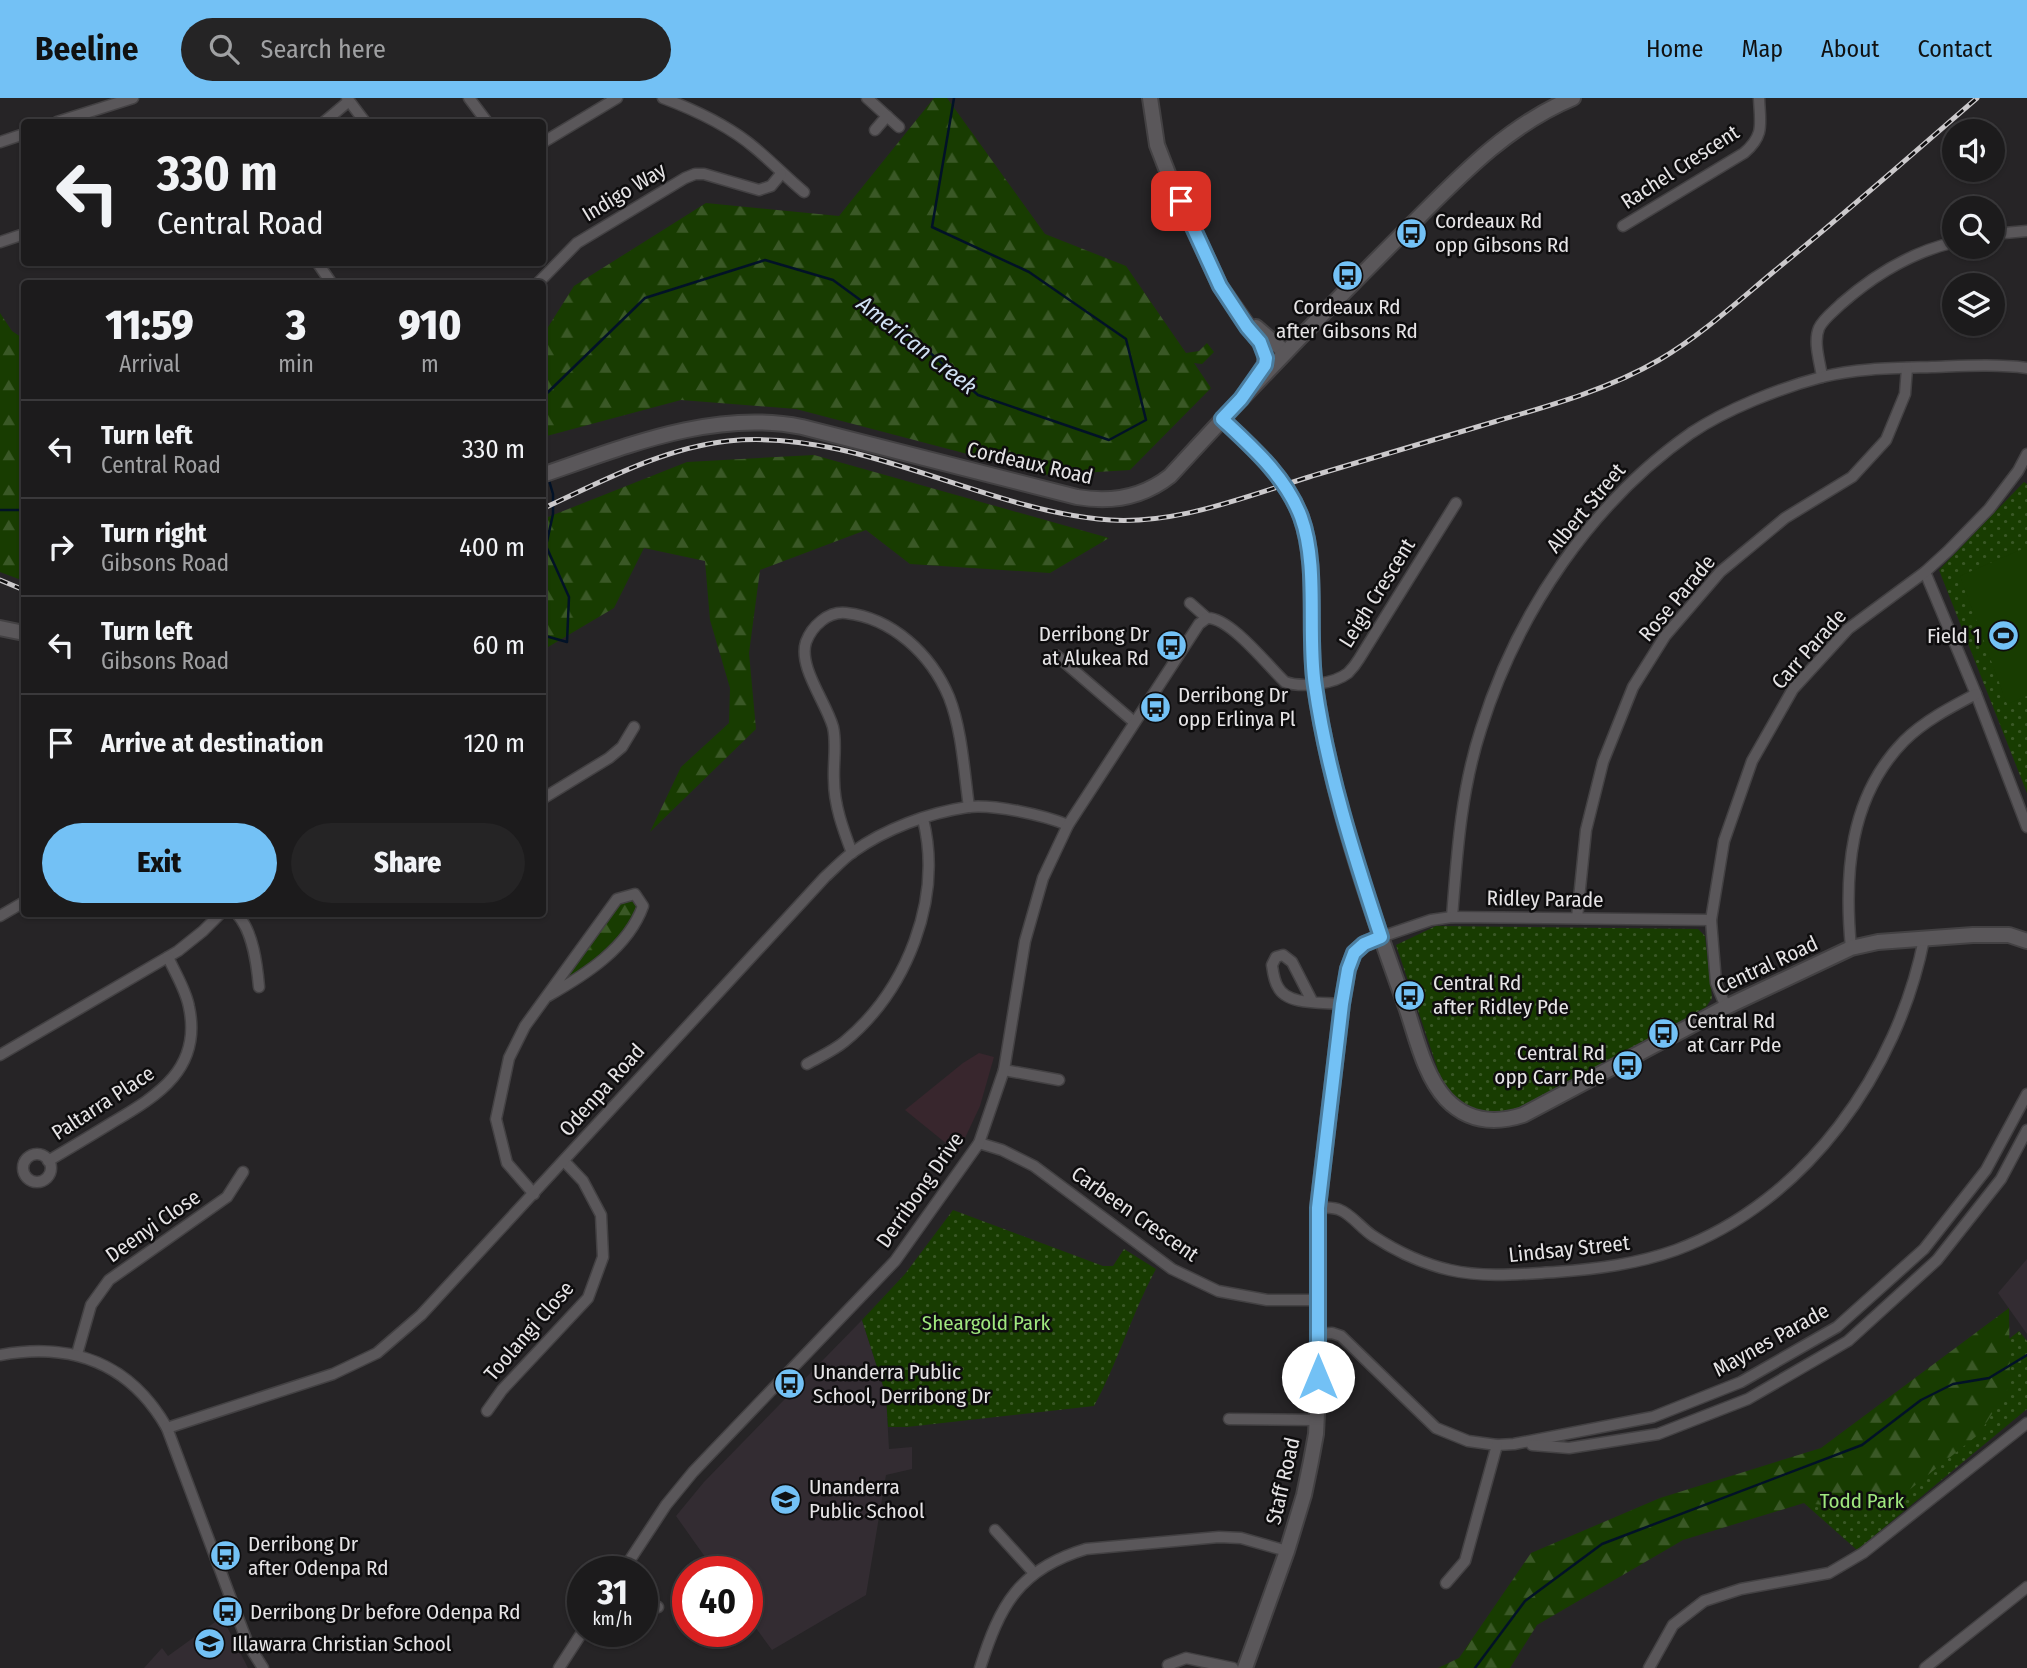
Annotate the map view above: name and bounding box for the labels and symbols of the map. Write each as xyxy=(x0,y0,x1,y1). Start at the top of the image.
street label: Rachel Crescent xyxy=(1616,119,1744,215)
street label: Indigo Way xyxy=(577,157,671,227)
pin xyxy=(1151,171,1211,231)
place label: Cordeaux Rd opp Gibsons Rd xyxy=(1435,208,1569,258)
bus stop icon: Cordeaux Rd opp Gibsons Rd xyxy=(1395,216,1429,250)
bus stop icon: Cordeaux Rd after Gibsons Rd xyxy=(1330,258,1364,292)
water label: American Creek xyxy=(851,289,983,401)
place label: Cordeaux Rd after Gibsons Rd xyxy=(1276,294,1418,344)
street label: Cordeaux Road xyxy=(965,436,1095,490)
street label: Albert Street xyxy=(1541,458,1631,558)
street label: Leigh Crescent xyxy=(1333,534,1421,652)
street label: Rose Parade xyxy=(1633,549,1721,647)
street label: Carr Parade xyxy=(1766,603,1852,695)
sports icon: Field 1 xyxy=(1987,619,2021,653)
place label: Derribong Dr at Alukea Rd xyxy=(1039,621,1150,671)
place label: Field 1 xyxy=(1927,623,1981,649)
bus stop icon: Derribong Dr at Alukea Rd xyxy=(1155,629,1189,663)
place label: Derribong Dr opp Erlinya Pl xyxy=(1178,682,1296,732)
bus stop icon: Derribong Dr opp Erlinya Pl xyxy=(1138,690,1172,724)
street label: Ridley Parade xyxy=(1486,885,1604,913)
street label: Central Road xyxy=(1712,930,1822,1000)
place label: Central Rd after Ridley Pde xyxy=(1433,970,1569,1020)
bus stop icon: Central Rd after Ridley Pde xyxy=(1393,978,1427,1012)
place label: Central Rd at Carr Pde xyxy=(1687,1008,1781,1058)
bus stop icon: Central Rd at Carr Pde xyxy=(1647,1016,1681,1050)
street label: Odenpa Road xyxy=(554,1038,650,1142)
place label: Central Rd opp Carr Pde xyxy=(1494,1040,1605,1090)
bus stop icon: Central Rd opp Carr Pde xyxy=(1611,1048,1645,1082)
street label: Paltarra Place xyxy=(47,1060,159,1146)
street label: Derribong Drive xyxy=(871,1127,969,1253)
street label: Carbeen Crescent xyxy=(1066,1161,1204,1268)
street label: Deenyi Close xyxy=(101,1184,205,1268)
street label: Lindsay Street xyxy=(1507,1230,1631,1268)
street label: Toolangi Close xyxy=(479,1276,579,1386)
street label: Maynes Parade xyxy=(1709,1298,1833,1382)
park label: Sheargold Park xyxy=(922,1310,1050,1336)
position arrow xyxy=(1281,1340,1355,1414)
place label: Unanderra Public School, Derribong Dr xyxy=(813,1359,991,1409)
bus stop icon: Unanderra Public School, Derribong Dr xyxy=(773,1367,807,1401)
street label: Staff Road xyxy=(1260,1435,1306,1527)
place label: Unanderra Public School xyxy=(809,1474,925,1524)
school or university icon: Unanderra Public School xyxy=(769,1482,803,1516)
park label: Todd Park xyxy=(1820,1488,1904,1514)
place label: Derribong Dr after Odenpa Rd xyxy=(248,1531,388,1581)
bus stop icon: Derribong Dr after Odenpa Rd xyxy=(208,1539,242,1573)
speed limit sign: 40 xyxy=(672,1556,763,1647)
bus stop icon: Derribong Dr before Odenpa Rd xyxy=(210,1595,244,1629)
place label: Derribong Dr before Odenpa Rd xyxy=(250,1599,520,1625)
school or university icon: Illawarra Christian School xyxy=(192,1627,226,1661)
place label: Illawarra Christian School xyxy=(232,1631,452,1657)

